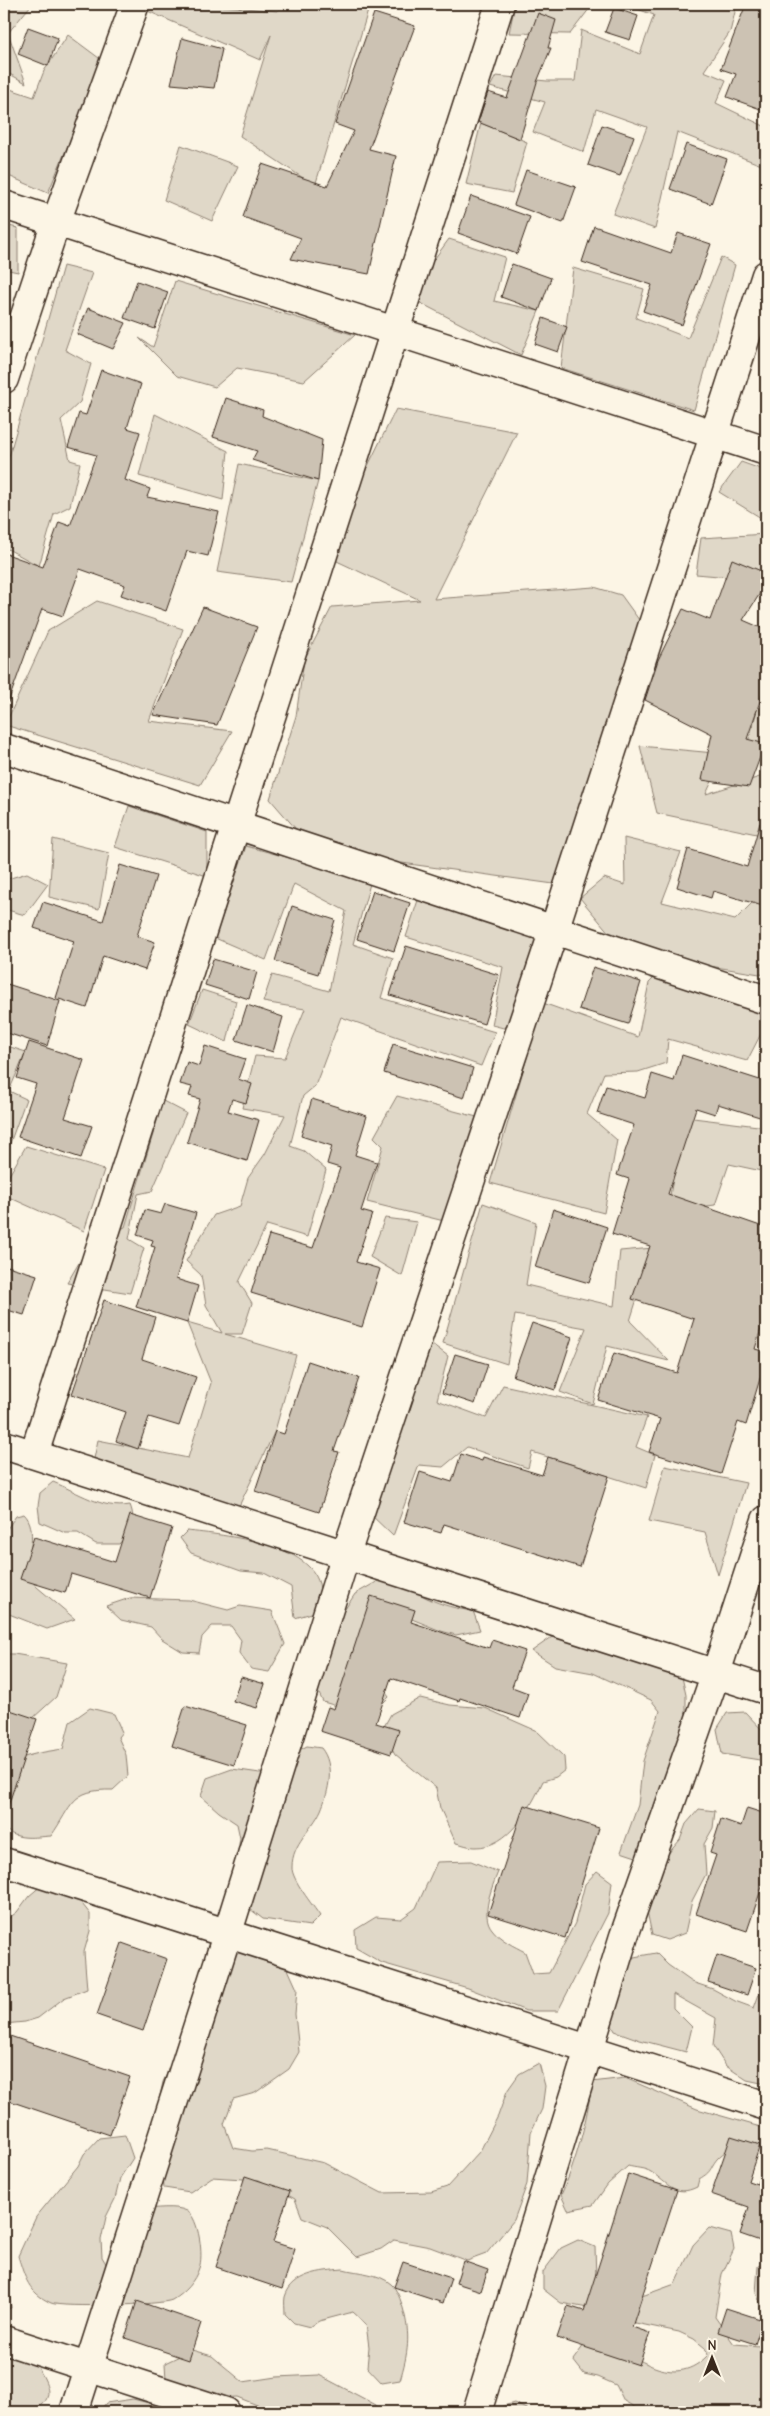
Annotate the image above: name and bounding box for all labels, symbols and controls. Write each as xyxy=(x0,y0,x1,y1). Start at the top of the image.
north arrow xyxy=(688,2334,738,2384)
text: N xyxy=(707,2337,717,2354)

